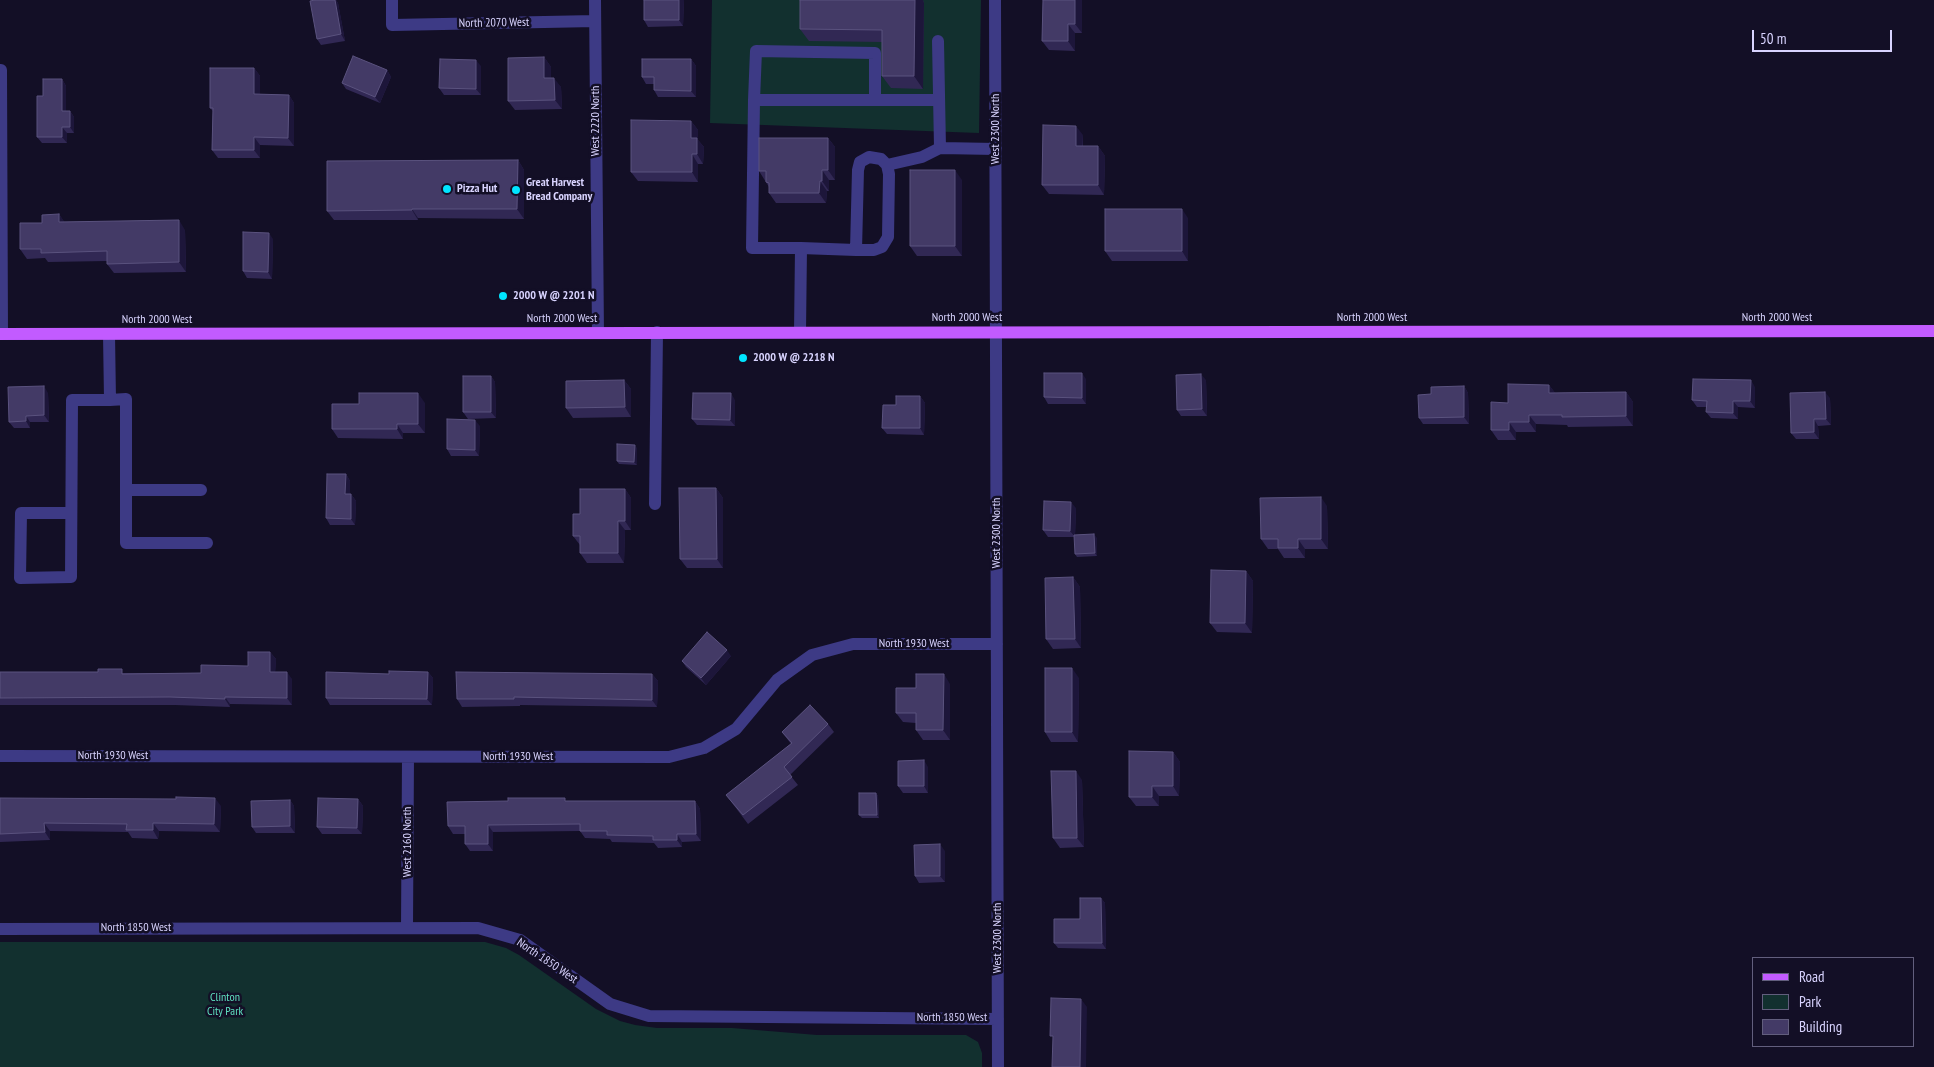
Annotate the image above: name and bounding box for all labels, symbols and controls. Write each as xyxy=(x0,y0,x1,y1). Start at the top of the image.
street label: North 2070 West xyxy=(459,15,529,31)
scale bar xyxy=(1754,20,1894,52)
text: 50 m xyxy=(1760,29,1786,48)
street label: West 2220 North xyxy=(589,86,603,156)
street label: West 2300 North xyxy=(989,94,1003,164)
place label: Great Harvest Bread Company xyxy=(526,176,592,204)
place label: Pizza Hut xyxy=(457,182,497,196)
marker: Pizza Hut xyxy=(441,183,453,195)
marker: Great Harvest Bread Company xyxy=(510,184,522,196)
place label: 2000 W @ 2201 N xyxy=(513,289,594,303)
marker: 2000 W @ 2201 N xyxy=(497,290,509,302)
street label: North 2000 West xyxy=(932,311,1002,325)
street label: North 2000 West xyxy=(1337,311,1407,325)
street label: North 2000 West xyxy=(1742,311,1812,325)
street label: North 2000 West xyxy=(527,312,597,326)
street label: North 2000 West xyxy=(122,313,192,327)
place label: 2000 W @ 2218 N xyxy=(753,351,834,365)
marker: 2000 W @ 2218 N xyxy=(737,352,749,364)
street label: West 2300 North xyxy=(990,498,1004,568)
street label: North 1930 West xyxy=(879,637,949,651)
street label: North 1930 West xyxy=(78,749,148,763)
street label: North 1930 West xyxy=(483,750,553,764)
street label: West 2160 North xyxy=(401,807,415,877)
street label: West 2300 North xyxy=(991,903,1005,973)
street label: North 1850 West xyxy=(101,921,171,935)
street label: North 1850 West xyxy=(514,935,580,987)
legend xyxy=(1752,957,1914,1047)
text: Road xyxy=(1799,967,1825,986)
park label: Clinton City Park xyxy=(207,991,243,1019)
text: Park xyxy=(1799,992,1821,1011)
street label: North 1850 West xyxy=(917,1011,987,1025)
text: Building xyxy=(1799,1017,1842,1036)

